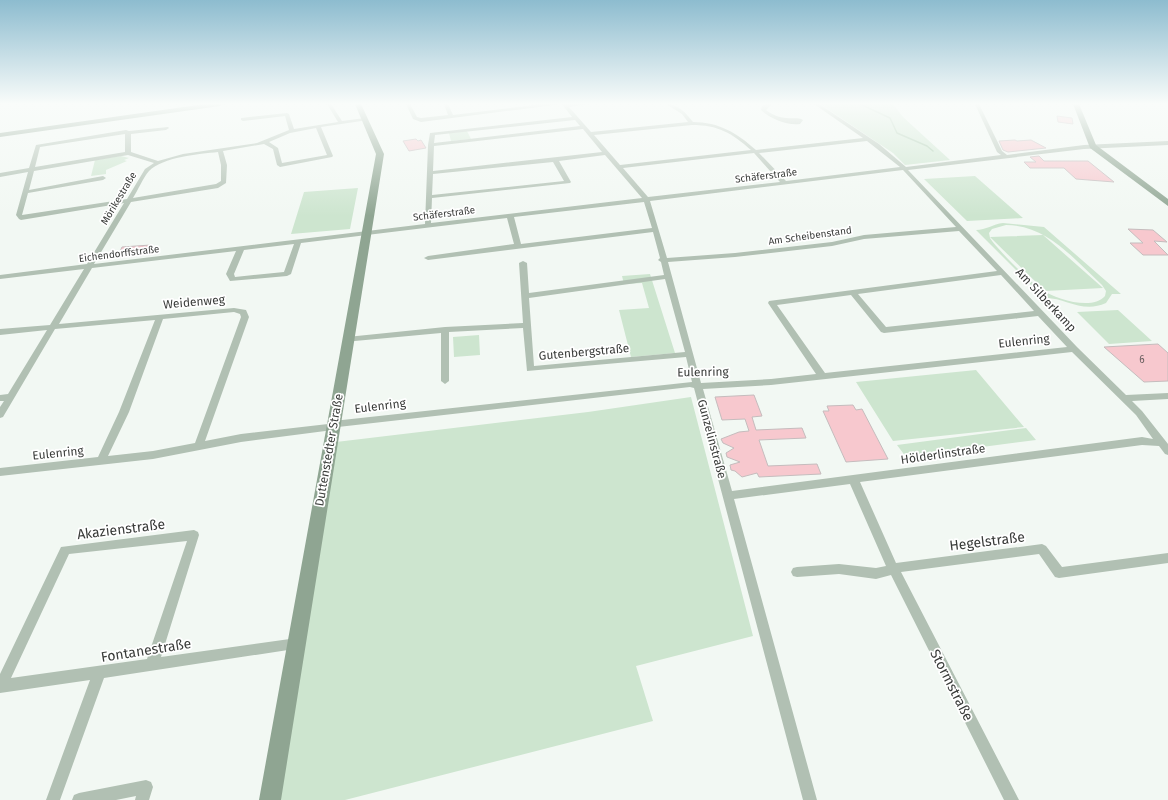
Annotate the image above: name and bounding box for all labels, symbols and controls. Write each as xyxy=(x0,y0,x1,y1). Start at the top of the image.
street label: Schäferstraße xyxy=(734,166,798,186)
street label: Mörikestraße xyxy=(98,170,139,227)
street label: Schäferstraße xyxy=(412,204,476,224)
street label: Am Scheibenstand xyxy=(768,224,853,248)
street label: Eichendorffstraße xyxy=(78,243,160,265)
street label: Am Silberkamp xyxy=(1013,265,1079,335)
street label: Weidenweg xyxy=(163,292,226,312)
street label: Eulenring xyxy=(998,331,1051,351)
street label: Gutenbergstraße xyxy=(538,341,630,363)
house number: 6 xyxy=(1139,354,1145,366)
street label: Eulenring xyxy=(677,365,730,379)
street label: Duttenstedter Straße xyxy=(312,393,346,507)
street label: Eulenring xyxy=(354,396,407,416)
street label: Gunzelinstraße xyxy=(695,398,729,480)
street label: Hölderlinstraße xyxy=(900,441,986,467)
street label: Eulenring xyxy=(32,443,85,463)
street label: Akazienstraße xyxy=(76,516,166,543)
street label: Hegelstraße xyxy=(948,528,1026,555)
street label: Fontanestraße xyxy=(100,635,192,666)
street label: Stormstraße xyxy=(926,647,977,724)

